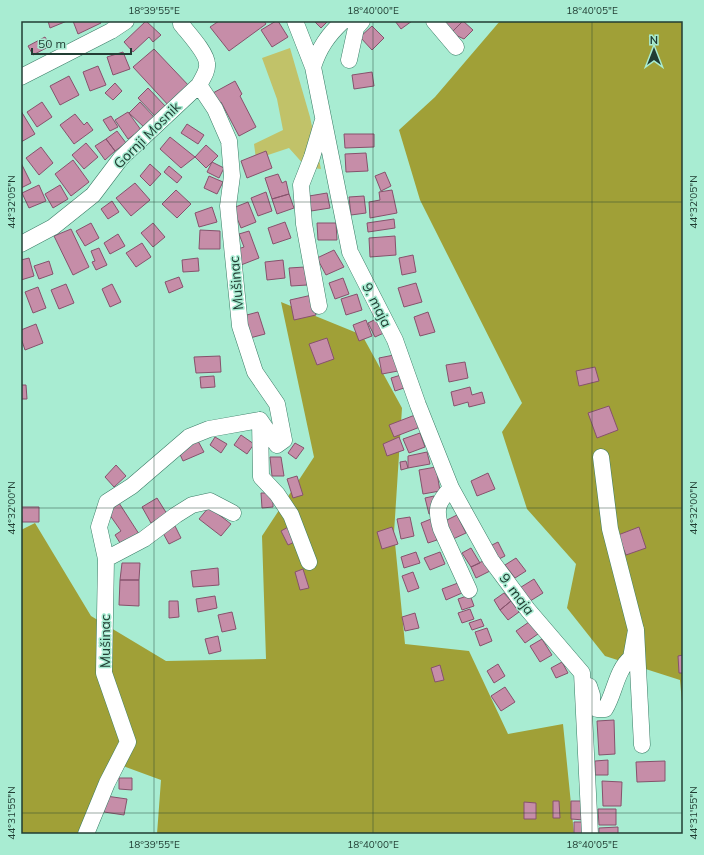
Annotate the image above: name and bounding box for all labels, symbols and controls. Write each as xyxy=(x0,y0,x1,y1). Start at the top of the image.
text: 18°39'55"E xyxy=(128,4,180,17)
text: 18°40'00"E xyxy=(347,4,399,17)
text: 18°40'05"E xyxy=(566,4,618,17)
scale bar xyxy=(32,30,131,56)
north arrow xyxy=(634,30,674,70)
text: N xyxy=(650,33,658,47)
text: 50 m xyxy=(38,36,66,51)
street label: Gornji Mosnik xyxy=(110,97,185,172)
text: 44°32'05"N xyxy=(5,175,18,229)
text: 44°32'05"N xyxy=(687,175,700,229)
street label: Mušinac xyxy=(225,255,247,311)
street label: 9. maja xyxy=(358,280,396,330)
text: 44°32'00"N xyxy=(5,481,18,535)
text: 44°32'00"N xyxy=(687,481,700,535)
street label: 9. maja xyxy=(495,570,539,618)
street label: Mušinac xyxy=(96,614,114,668)
text: 44°31'55"N xyxy=(5,786,18,840)
text: 44°31'55"N xyxy=(687,786,700,840)
text: 18°39'55"E xyxy=(128,838,180,851)
text: 18°40'00"E xyxy=(347,838,399,851)
text: 18°40'05"E xyxy=(566,838,618,851)

